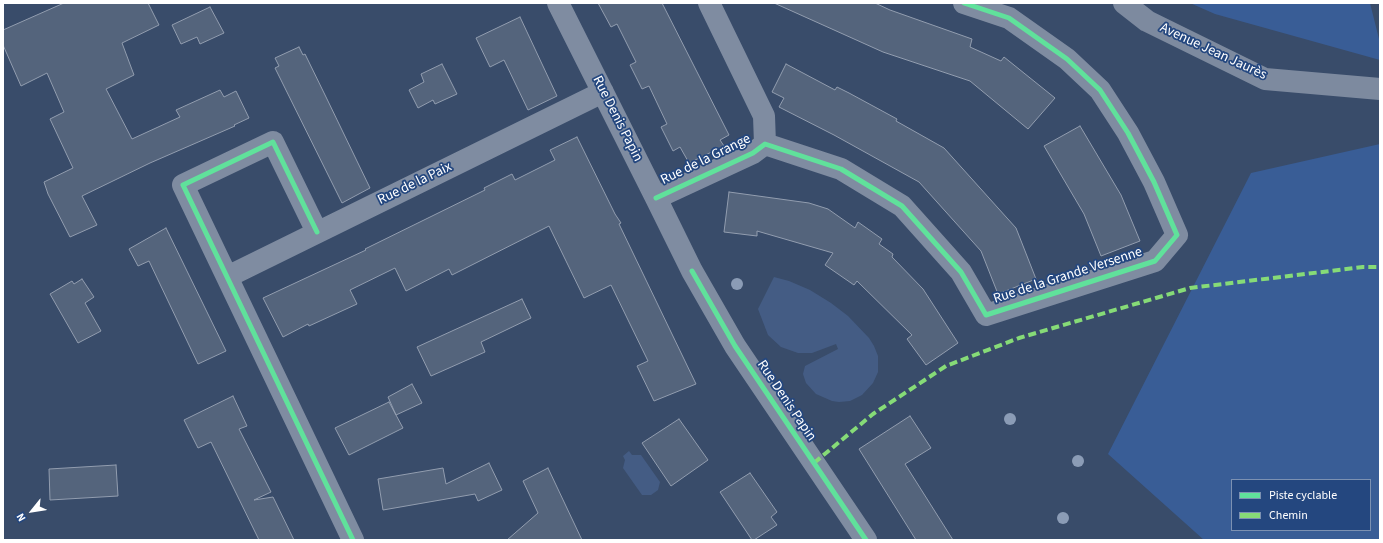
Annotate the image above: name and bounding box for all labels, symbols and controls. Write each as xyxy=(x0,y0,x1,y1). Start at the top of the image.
street label: Avenue Jean Jaurès xyxy=(1157,20,1269,84)
street label: Rue Denis Papin xyxy=(588,73,646,165)
street label: Rue de la Grange xyxy=(658,131,754,189)
street label: Rue de la Paix xyxy=(375,159,455,209)
street label: Rue de la Grande Versenne xyxy=(991,244,1145,308)
street label: Rue Denis Papin xyxy=(753,357,819,445)
legend xyxy=(1231,479,1371,531)
text: Piste cyclable xyxy=(1269,487,1337,504)
north arrow xyxy=(12,491,52,531)
text: Chemin xyxy=(1269,507,1308,524)
text: N xyxy=(13,510,30,524)

